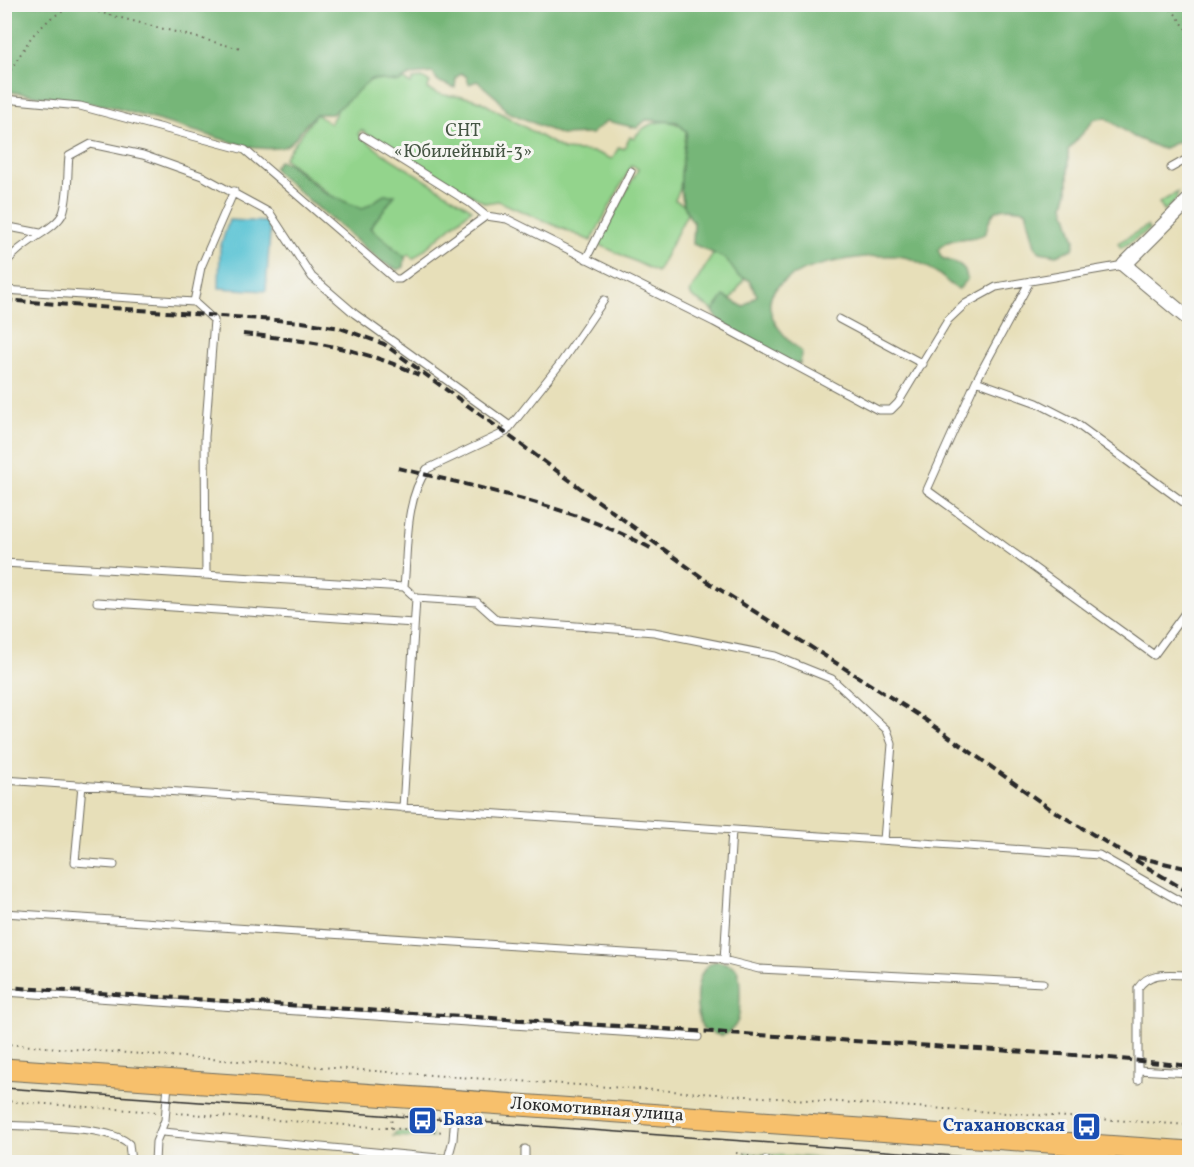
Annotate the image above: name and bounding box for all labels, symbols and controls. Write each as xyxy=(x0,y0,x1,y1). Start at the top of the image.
park label: СНТ «Юбилейный-3» xyxy=(394,119,532,165)
street label: Локомотивная улица xyxy=(509,1091,685,1129)
bus stop icon: База xyxy=(406,1104,438,1136)
place label: База xyxy=(443,1108,484,1133)
bus stop icon: Стахановская xyxy=(1070,1110,1102,1142)
place label: Стахановская xyxy=(943,1114,1065,1139)

